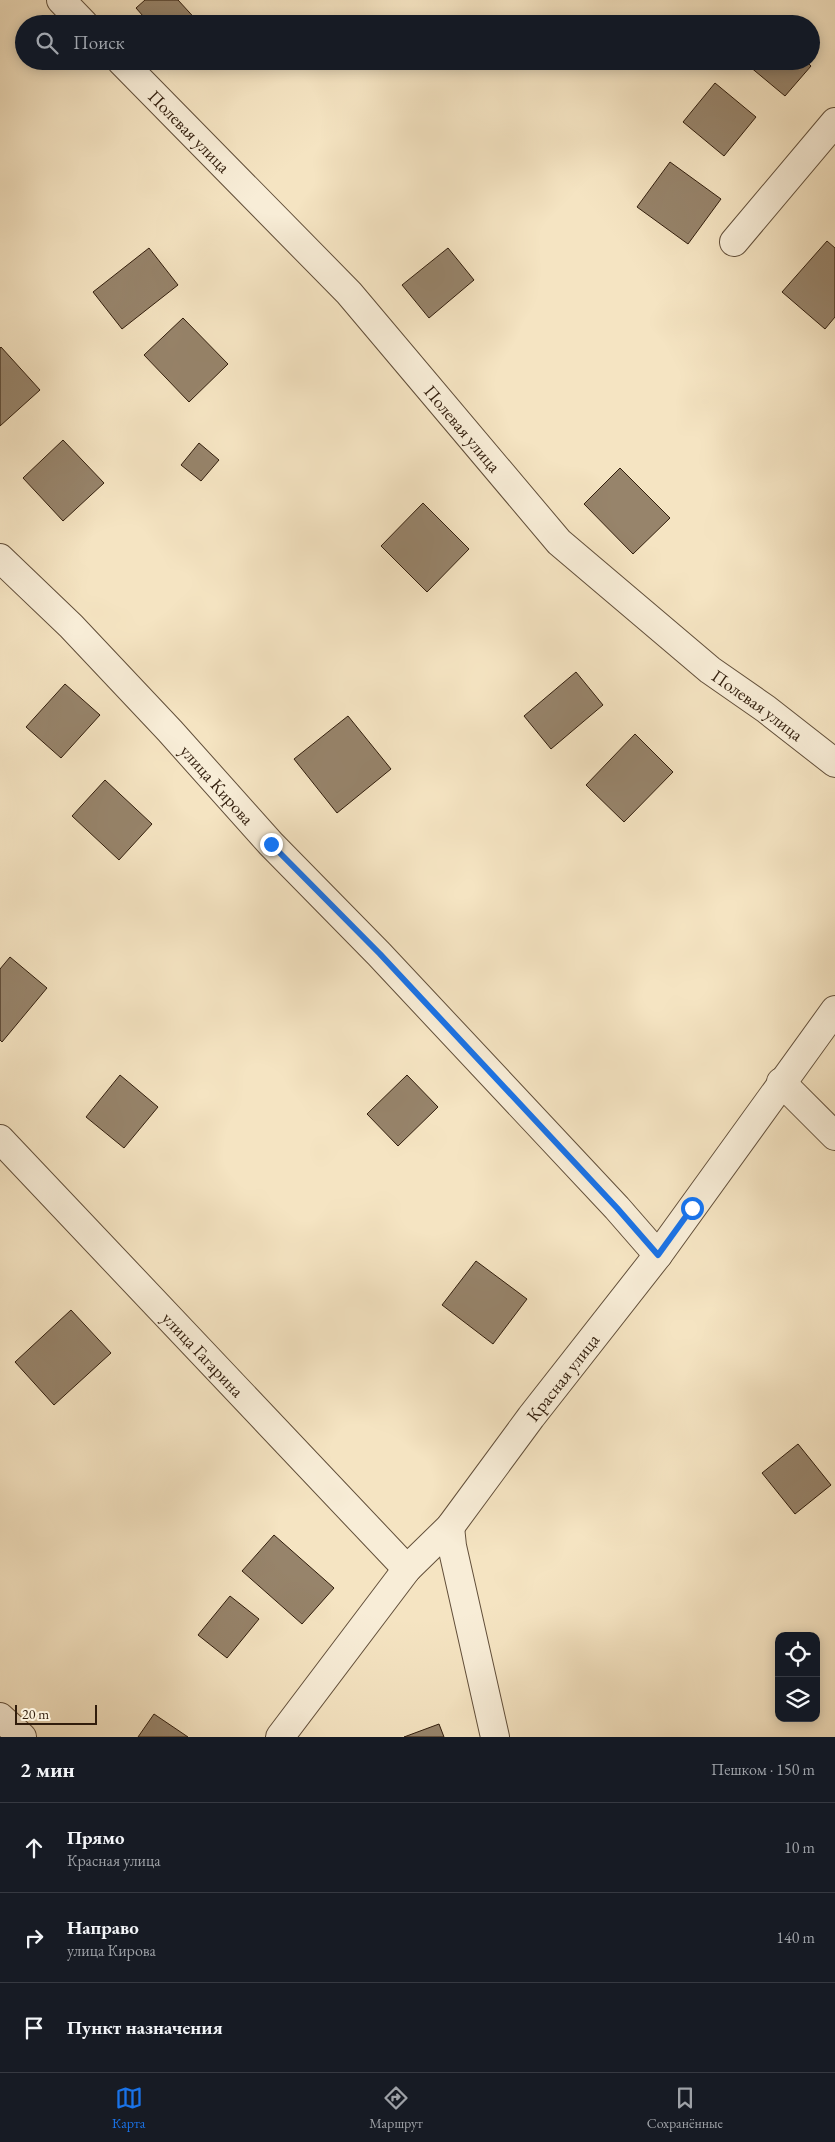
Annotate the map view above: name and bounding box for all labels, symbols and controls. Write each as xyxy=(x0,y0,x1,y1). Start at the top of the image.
search box xyxy=(15,15,820,70)
icon: search xyxy=(33,29,61,57)
text: Поиск xyxy=(73,30,125,55)
street label: Полевая улица xyxy=(144,84,236,178)
street label: Полевая улица xyxy=(419,380,507,477)
street label: Полевая улица xyxy=(708,664,809,746)
street label: улица Кирова xyxy=(176,739,260,830)
route end xyxy=(260,833,283,856)
route start xyxy=(681,1197,704,1220)
street label: улица Гагарина xyxy=(158,1306,250,1402)
street label: Красная улица xyxy=(521,1328,604,1426)
map controls xyxy=(775,1632,820,1722)
button: locate xyxy=(775,1632,820,1677)
button: layers xyxy=(775,1677,820,1722)
scale bar xyxy=(15,1702,98,1725)
text: 20 m xyxy=(22,1705,49,1723)
text: 2 мин xyxy=(20,1756,75,1783)
text: Пешком · 150 m xyxy=(711,1759,815,1780)
text: Прямо xyxy=(67,1825,125,1850)
icon: ahead xyxy=(20,1834,48,1862)
text: 10 m xyxy=(784,1837,815,1858)
text: Красная улица xyxy=(67,1850,161,1871)
text: Направо xyxy=(67,1915,139,1940)
icon: right xyxy=(20,1924,48,1952)
text: 140 m xyxy=(776,1927,815,1948)
text: улица Кирова xyxy=(67,1940,156,1961)
icon: arrive xyxy=(20,2014,48,2042)
text: Пункт назначения xyxy=(67,2015,223,2040)
tab: Карта xyxy=(112,2084,145,2132)
tab: Маршрут xyxy=(369,2084,423,2132)
tab: Сохранённые xyxy=(647,2084,723,2132)

